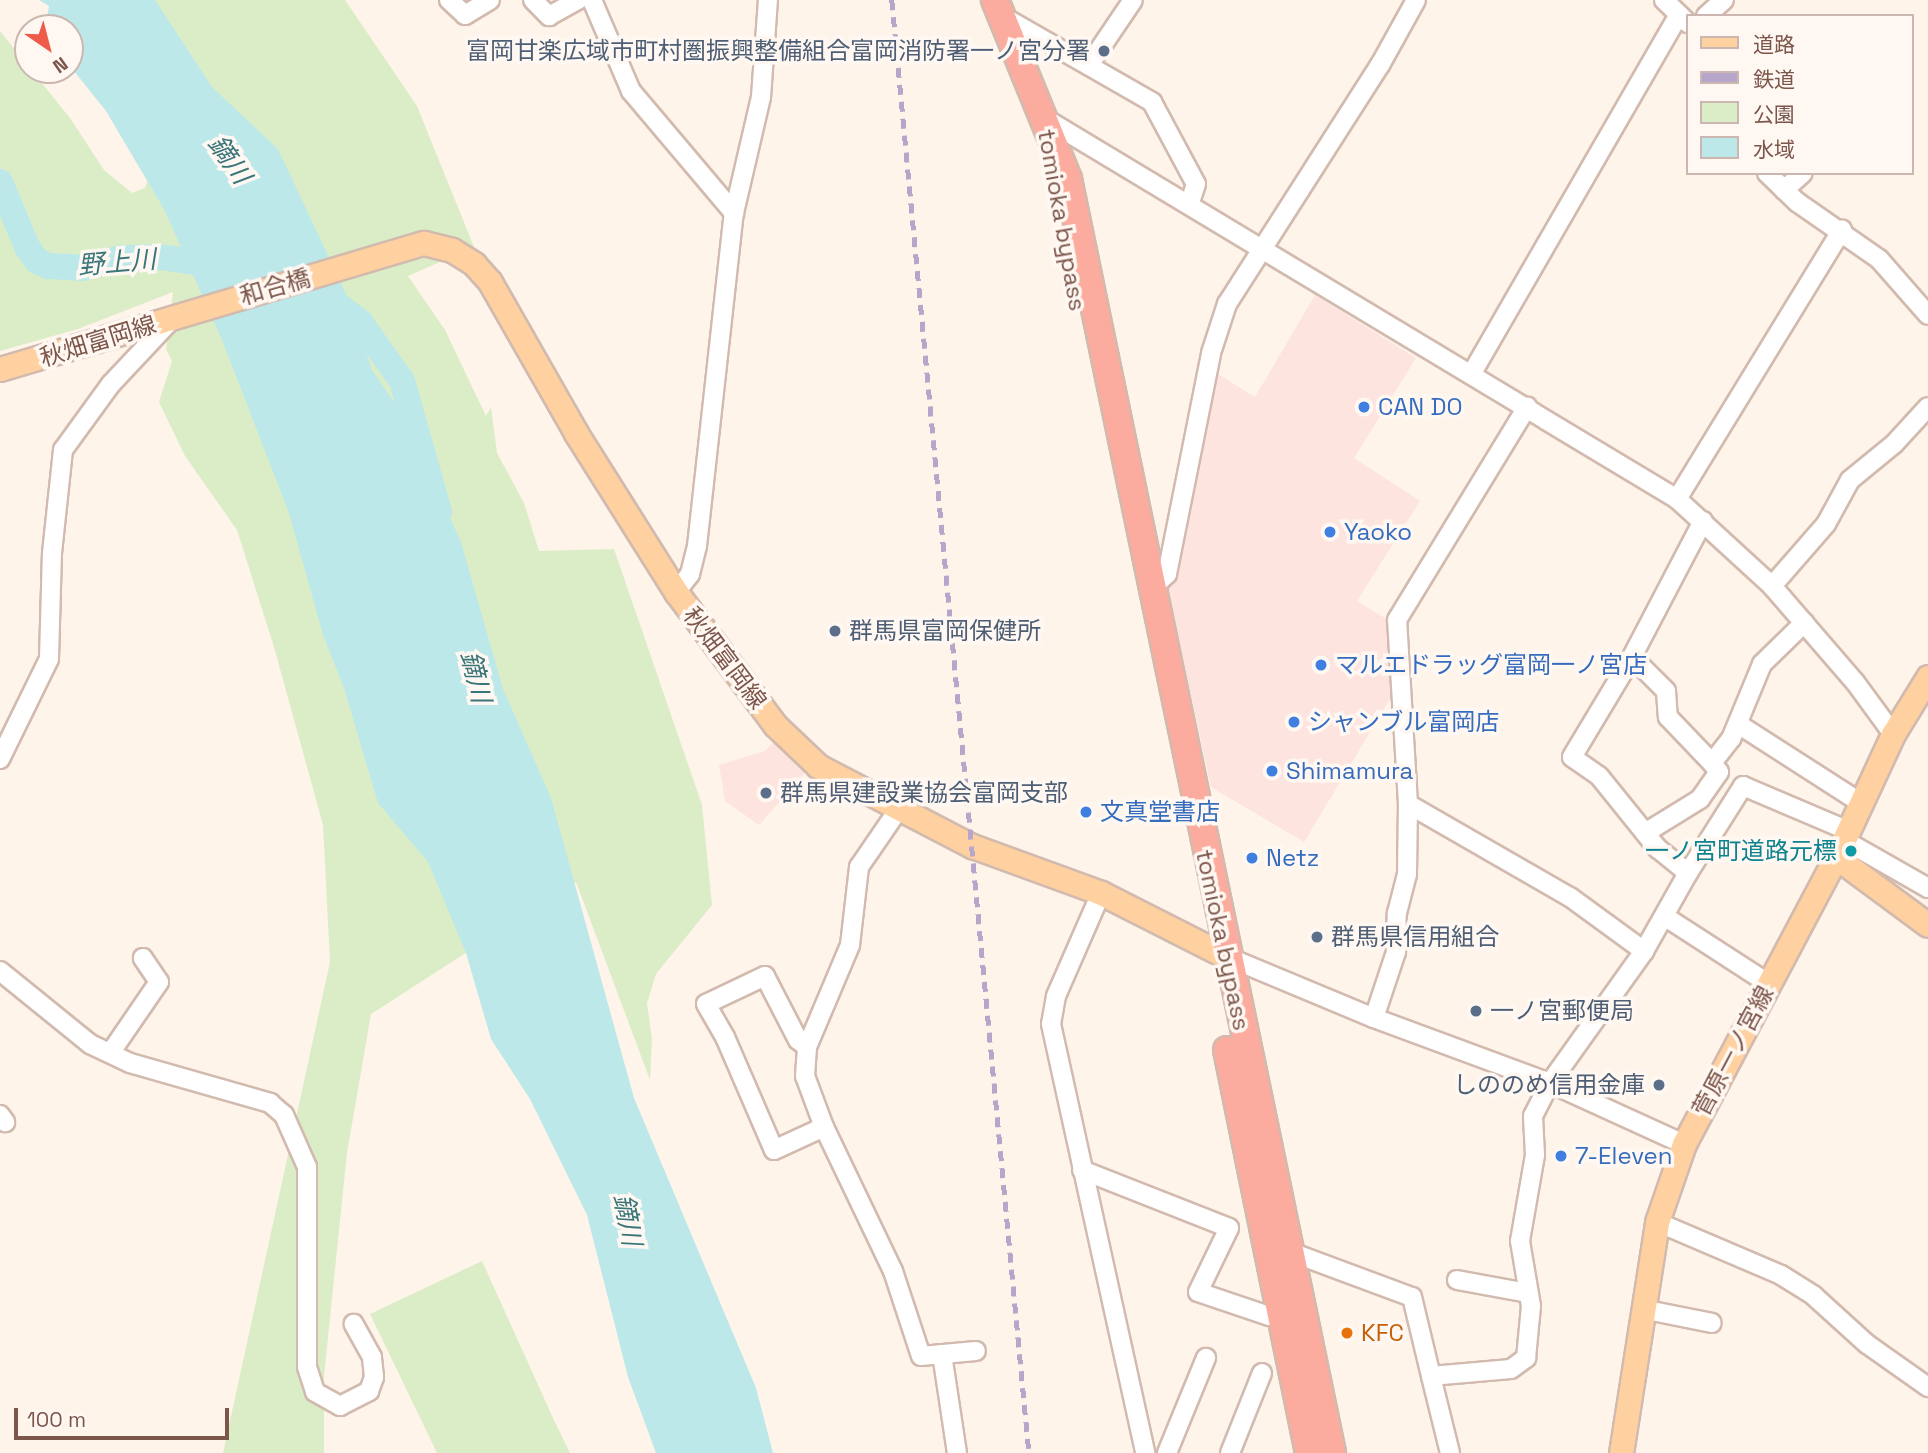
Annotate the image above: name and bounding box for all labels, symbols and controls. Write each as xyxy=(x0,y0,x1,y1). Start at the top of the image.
north arrow xyxy=(14,14,84,84)
legend xyxy=(1686,14,1914,175)
text: 道路 xyxy=(1753,31,1795,58)
place label: 富岡甘楽広域市町村圏振興整備組合富岡消防署一ノ宮分署 xyxy=(466,37,1090,65)
marker: 富岡甘楽広域市町村圏振興整備組合富岡消防署一ノ宮分署 xyxy=(1096,43,1112,59)
text: N xyxy=(48,51,73,79)
text: 鉄道 xyxy=(1753,66,1795,93)
text: 公園 xyxy=(1753,101,1795,128)
street label: tomioka bypass xyxy=(1032,127,1092,313)
water label: 鏑川 xyxy=(201,130,257,190)
text: 水域 xyxy=(1753,136,1795,163)
water label: 野上川 xyxy=(77,244,157,282)
street label: 和合橋 xyxy=(236,263,314,311)
street label: 秋畑富岡線 xyxy=(36,310,160,372)
place label: CAN DO xyxy=(1378,393,1462,421)
marker: CAN DO xyxy=(1356,399,1372,415)
place label: Yaoko xyxy=(1344,518,1412,546)
marker: Yaoko xyxy=(1322,524,1338,540)
street label: 秋畑富岡線 xyxy=(677,601,773,715)
place label: 群馬県富岡保健所 xyxy=(849,617,1041,645)
marker: 群馬県富岡保健所 xyxy=(827,623,843,639)
water label: 鏑川 xyxy=(454,648,496,706)
place label: マルエドラッグ富岡一ノ宮店 xyxy=(1335,651,1647,679)
marker: マルエドラッグ富岡一ノ宮店 xyxy=(1313,657,1329,673)
place label: シャンブル富岡店 xyxy=(1308,708,1500,736)
marker: シャンブル富岡店 xyxy=(1286,714,1302,730)
place label: Shimamura xyxy=(1286,757,1413,785)
marker: Shimamura xyxy=(1264,763,1280,779)
place label: 群馬県建設業協会富岡支部 xyxy=(780,779,1068,807)
marker: 群馬県建設業協会富岡支部 xyxy=(758,785,774,801)
place label: 文真堂書店 xyxy=(1100,798,1220,826)
marker: 文真堂書店 xyxy=(1078,804,1094,820)
place label: 一ノ宮町道路元標 xyxy=(1645,837,1837,865)
marker: 一ノ宮町道路元標 xyxy=(1843,843,1859,859)
place label: Netz xyxy=(1266,844,1319,872)
street label: tomioka bypass xyxy=(1190,847,1256,1033)
marker: Netz xyxy=(1244,850,1260,866)
place label: 群馬県信用組合 xyxy=(1331,923,1499,951)
marker: 群馬県信用組合 xyxy=(1309,929,1325,945)
street label: 菅原一ノ宮線 xyxy=(1686,981,1780,1121)
place label: 一ノ宮郵便局 xyxy=(1490,997,1634,1025)
marker: 一ノ宮郵便局 xyxy=(1468,1003,1484,1019)
place label: しののめ信用金庫 xyxy=(1453,1071,1645,1099)
marker: しののめ信用金庫 xyxy=(1651,1077,1667,1093)
place label: 7-Eleven xyxy=(1575,1142,1673,1170)
marker: 7-Eleven xyxy=(1553,1148,1569,1164)
water label: 鏑川 xyxy=(607,1192,647,1248)
place label: KFC xyxy=(1361,1319,1404,1347)
marker: KFC xyxy=(1339,1325,1355,1341)
scale bar xyxy=(18,1394,233,1438)
text: 100 m xyxy=(27,1406,86,1433)

